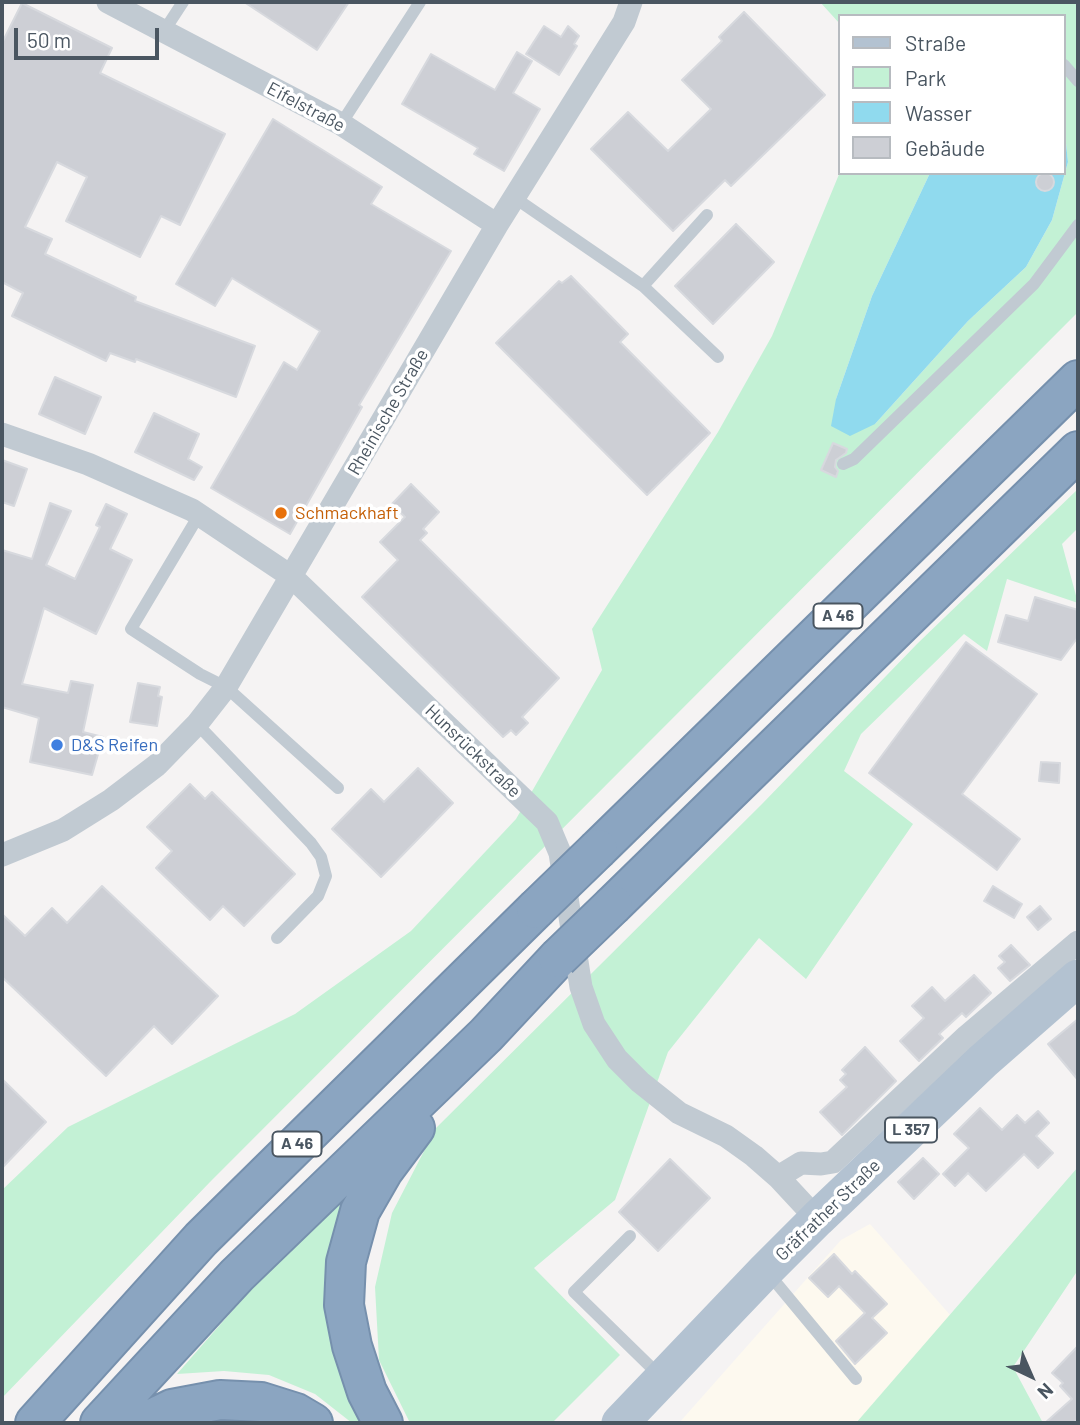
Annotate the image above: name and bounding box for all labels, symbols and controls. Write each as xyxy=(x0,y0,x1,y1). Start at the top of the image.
scale bar xyxy=(18,14,163,58)
legend xyxy=(838,14,1066,175)
text: 50 m xyxy=(27,27,71,52)
text: Straße xyxy=(905,30,966,55)
text: Park xyxy=(905,65,946,90)
street label: Eifelstraße xyxy=(263,77,349,137)
text: Wasser xyxy=(905,100,972,125)
text: Gebäude xyxy=(905,135,985,160)
street label: Rheinische Straße xyxy=(343,345,433,479)
place label: Schmackhaft xyxy=(295,502,399,524)
marker: Schmackhaft xyxy=(273,505,289,521)
road number: A 46 xyxy=(814,604,862,628)
street label: Hunsrückstraße xyxy=(421,700,525,802)
place label: D&S Reifen xyxy=(71,734,158,756)
marker: D&S Reifen xyxy=(49,737,65,753)
road number: L 357 xyxy=(885,1118,937,1142)
road number: A 46 xyxy=(272,1132,322,1156)
street label: Gräfrather Straße xyxy=(771,1155,885,1265)
north arrow xyxy=(996,1341,1066,1411)
text: N xyxy=(1033,1379,1058,1404)

